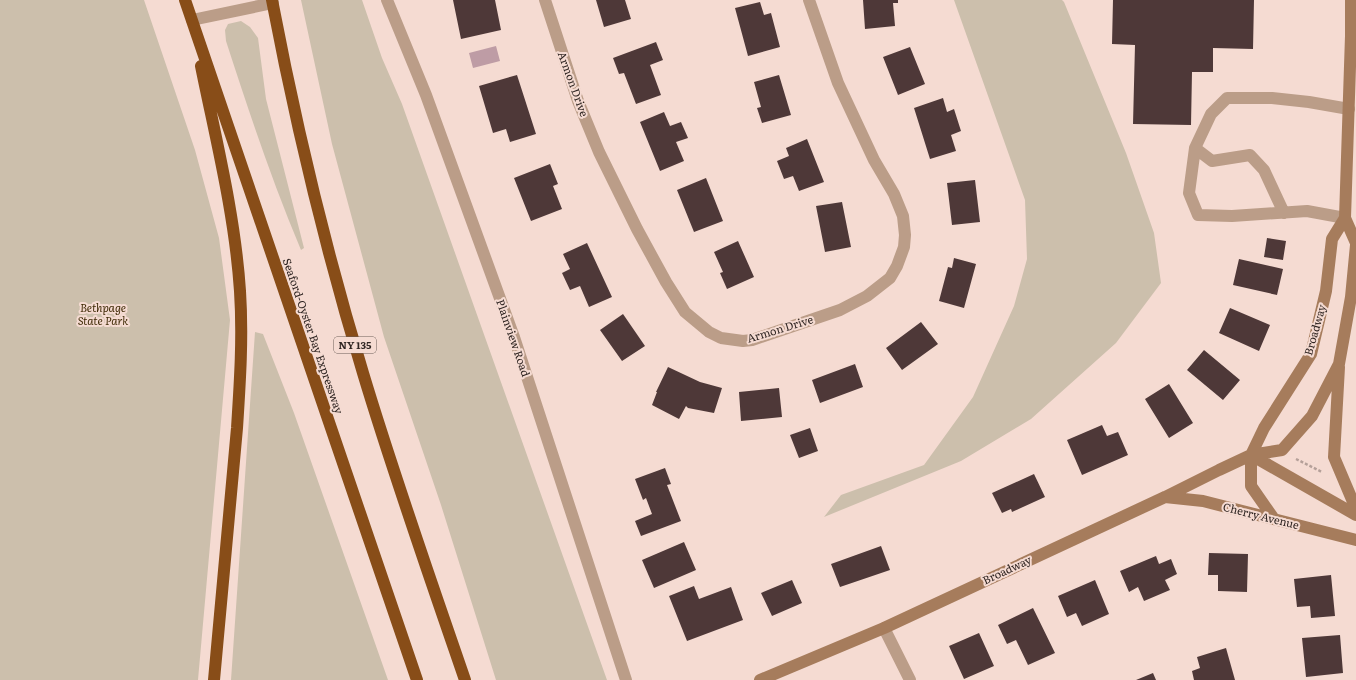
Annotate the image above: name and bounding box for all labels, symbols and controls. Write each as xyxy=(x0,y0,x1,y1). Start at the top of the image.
street label: Armon Drive xyxy=(555,49,593,119)
street label: Seaford-Oyster Bay Expressway xyxy=(280,256,348,416)
street label: Plainview Road xyxy=(493,297,535,379)
park label: Bethpage State Park xyxy=(78,299,128,328)
street label: Broadway xyxy=(1299,302,1329,357)
street label: Armon Drive xyxy=(745,310,815,346)
road number: NY 135 xyxy=(334,337,376,353)
street label: Cherry Avenue xyxy=(1221,498,1301,532)
street label: Broadway xyxy=(980,551,1034,587)

